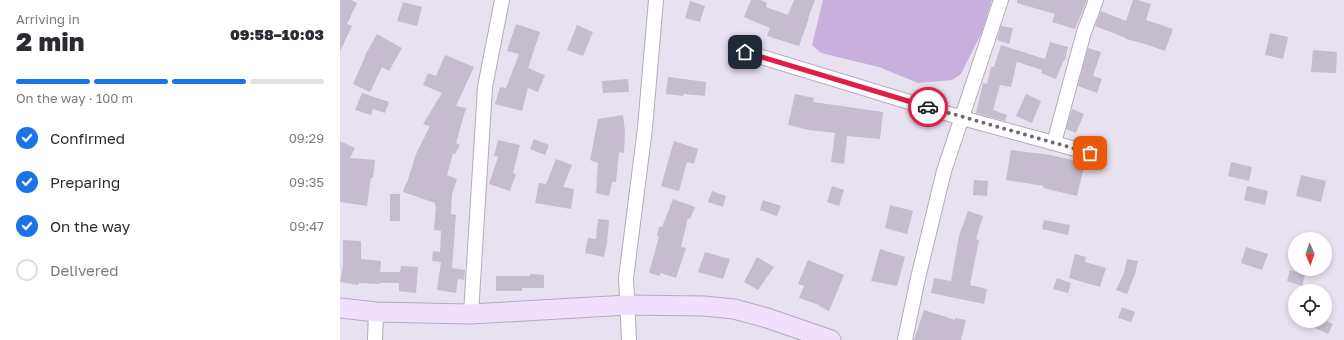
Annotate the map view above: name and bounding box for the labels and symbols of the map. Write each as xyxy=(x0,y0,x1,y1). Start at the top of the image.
pin xyxy=(728,35,762,69)
courier xyxy=(908,87,948,127)
pin xyxy=(1073,136,1107,170)
north arrow xyxy=(1288,232,1332,276)

